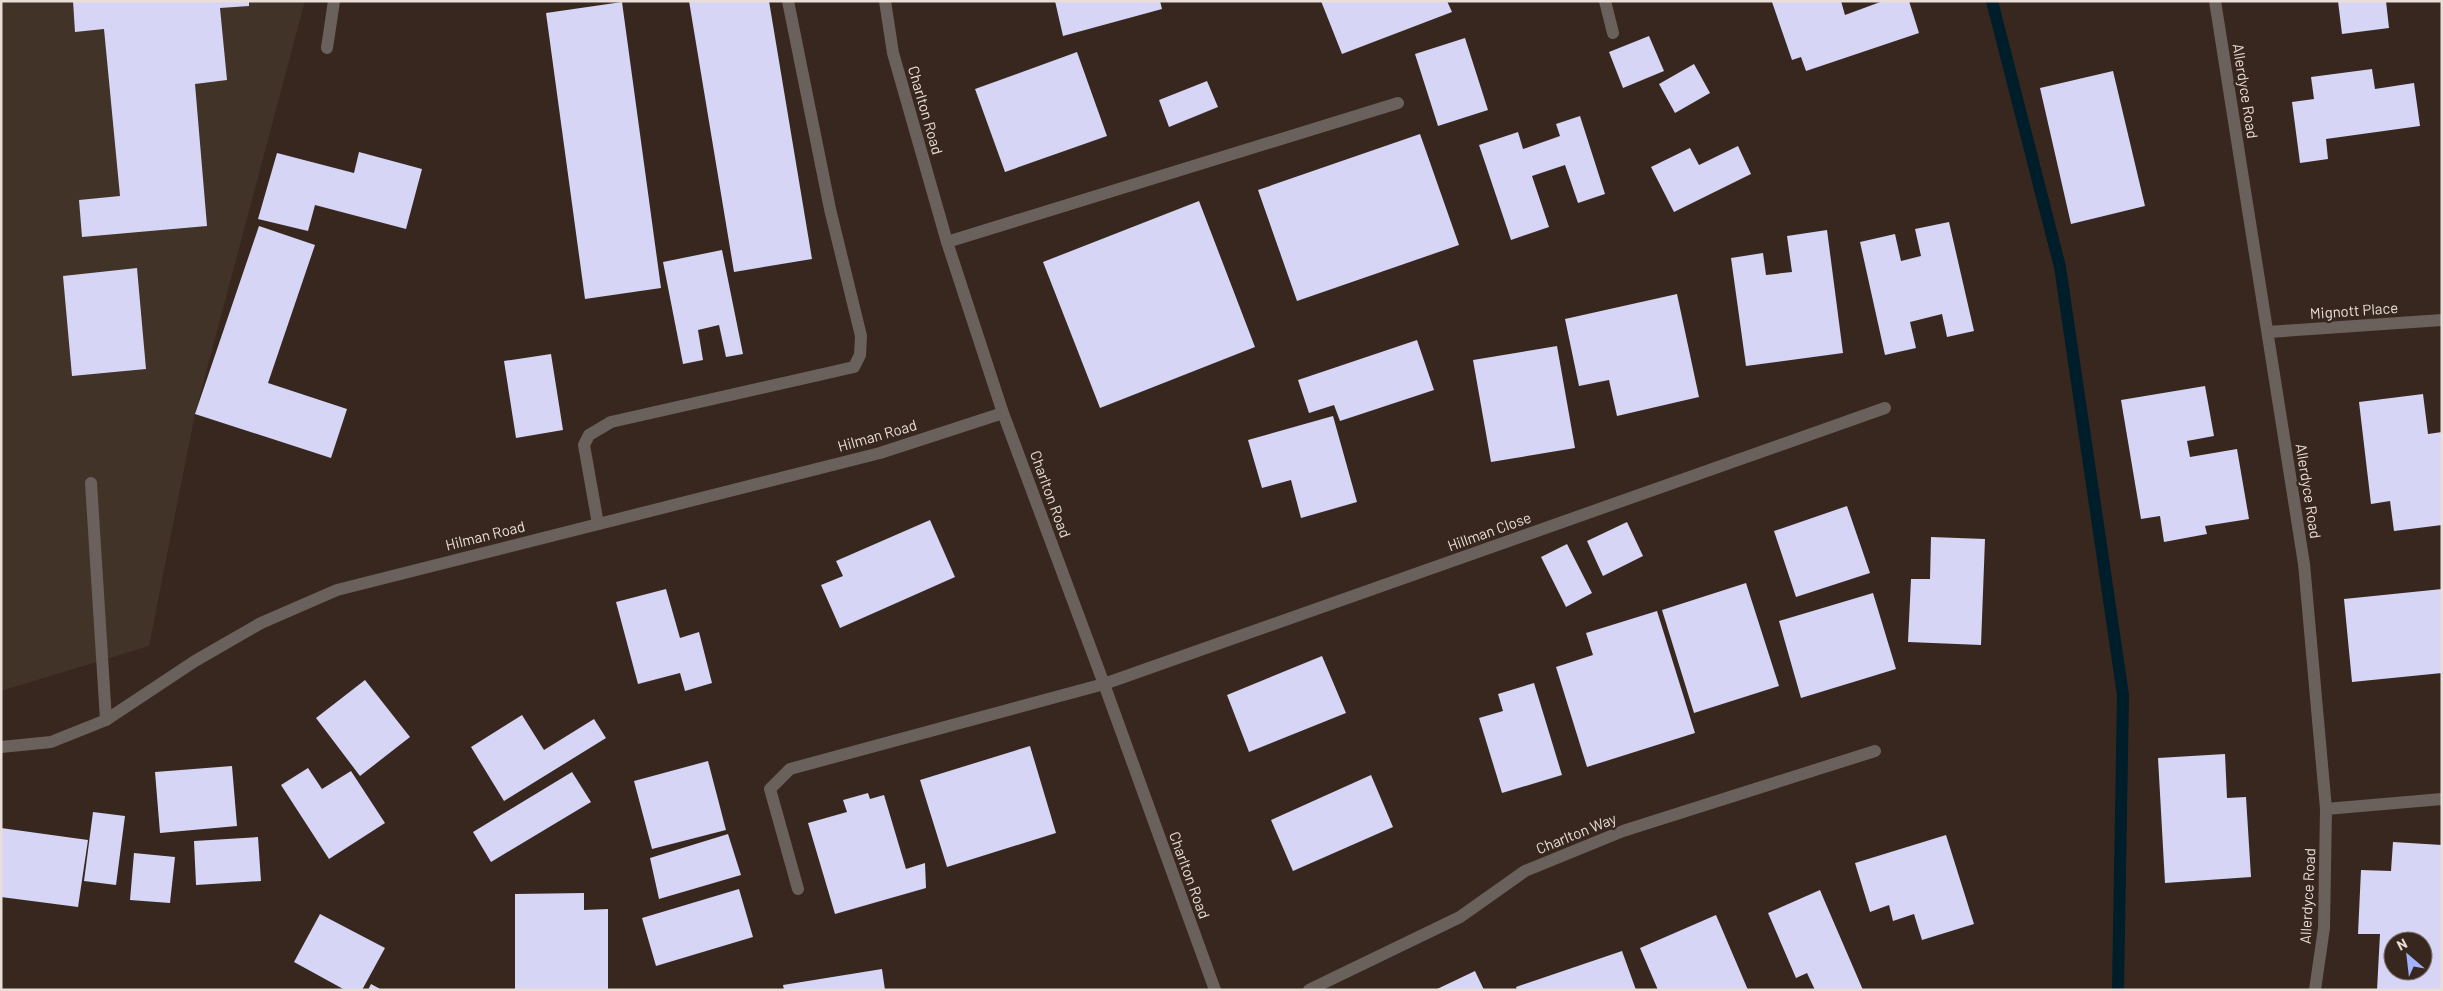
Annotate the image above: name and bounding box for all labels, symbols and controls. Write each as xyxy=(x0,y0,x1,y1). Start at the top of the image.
street label: Allerdyce Road xyxy=(2230,42,2262,140)
street label: Charlton Road xyxy=(905,64,947,156)
street label: Mignott Place xyxy=(2309,298,2399,322)
street label: Hilman Road xyxy=(835,415,919,455)
street label: Allerdyce Road xyxy=(2293,442,2325,540)
street label: Charlton Road xyxy=(1027,448,1075,540)
street label: Hillman Close xyxy=(1445,508,1533,554)
street label: Hilman Road xyxy=(443,516,527,554)
street label: Charlton Way xyxy=(1533,809,1619,857)
street label: Charlton Road xyxy=(1166,829,1214,921)
street label: Allerdyce Road xyxy=(2295,848,2319,944)
north arrow xyxy=(2383,931,2433,981)
text: N xyxy=(2394,934,2410,954)

